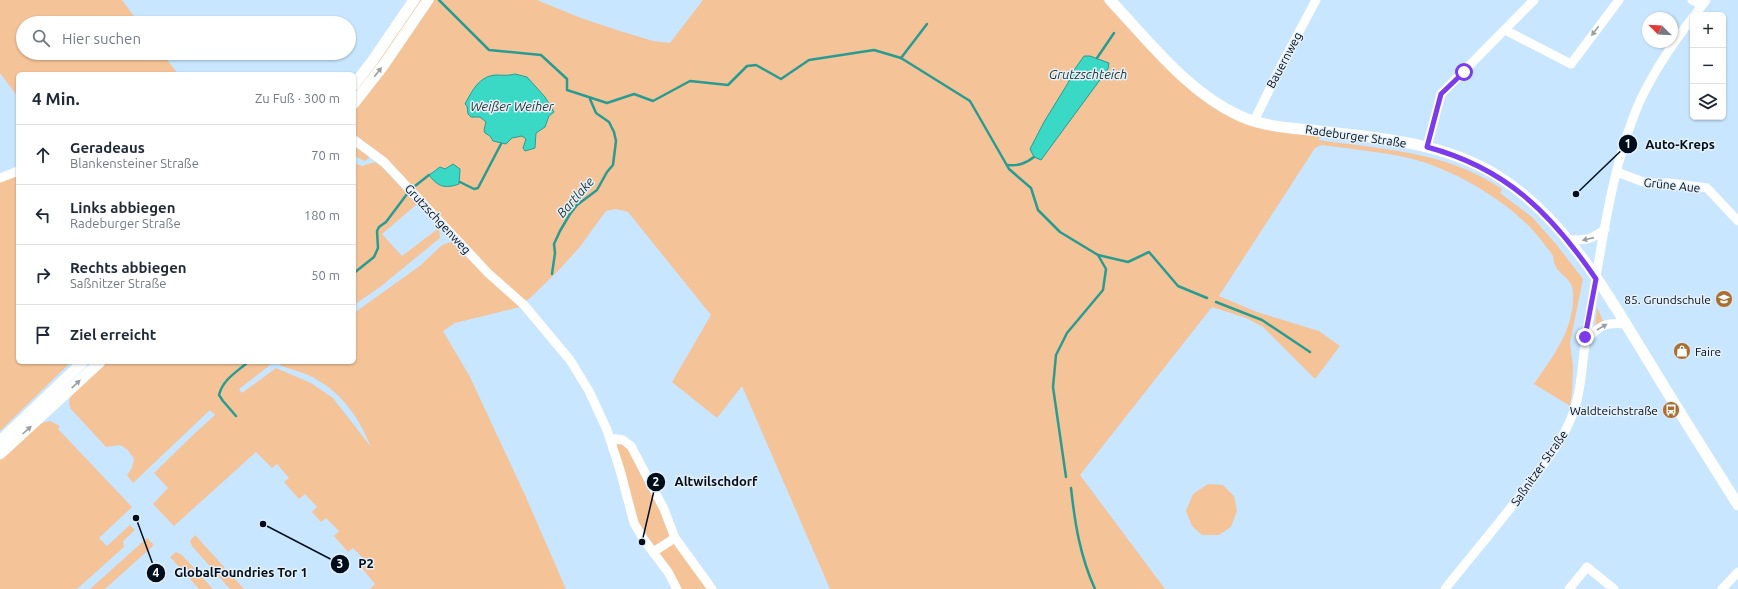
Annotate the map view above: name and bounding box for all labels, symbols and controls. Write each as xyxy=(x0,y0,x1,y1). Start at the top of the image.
north arrow xyxy=(1642,12,1678,48)
map controls xyxy=(1690,12,1726,120)
button: + xyxy=(1690,12,1726,48)
search box xyxy=(16,16,356,60)
one-way arrow xyxy=(1591,26,1600,37)
icon: search xyxy=(30,27,52,49)
text: Hier suchen xyxy=(62,30,141,47)
street label: Bauernweg xyxy=(1264,30,1304,90)
button: − xyxy=(1690,48,1726,84)
route start xyxy=(1455,63,1473,81)
one-way arrow xyxy=(374,67,382,77)
water label: Grutzschteich xyxy=(1049,67,1127,81)
button: layers xyxy=(1690,84,1726,120)
text: 4 Min. xyxy=(32,89,80,108)
text: Zu Fuß · 300 m xyxy=(255,91,340,105)
water label: Weißer Weiher xyxy=(470,99,555,114)
street label: Radeburger Straße xyxy=(1305,122,1407,150)
callout: Auto-Kreps xyxy=(1618,132,1723,157)
text: 1 xyxy=(1625,137,1631,150)
text: Auto-Kreps xyxy=(1645,137,1715,151)
text: Geradeaus xyxy=(70,139,145,156)
icon: ahead xyxy=(32,144,54,166)
text: 70 m xyxy=(311,148,340,162)
text: Blankensteiner Straße xyxy=(70,156,199,170)
water label: Bartlake xyxy=(554,174,596,220)
street label: Grüne Aue xyxy=(1643,176,1701,194)
street label: Grutzschgenweg xyxy=(402,182,474,256)
text: Links abbiegen xyxy=(70,199,175,216)
icon: left xyxy=(32,204,54,226)
text: 180 m xyxy=(304,208,340,222)
text: Radeburger Straße xyxy=(70,216,181,230)
one-way arrow xyxy=(1582,236,1594,242)
text: Rechts abbiegen xyxy=(70,259,187,276)
icon: right xyxy=(32,264,54,286)
text: 50 m xyxy=(311,268,340,282)
text: Saßnitzer Straße xyxy=(70,276,167,290)
school or university icon: 85. Grundschule xyxy=(1714,289,1734,309)
place label: 85. Grundschule xyxy=(1624,293,1711,306)
one-way arrow xyxy=(1596,323,1608,330)
icon: arrive xyxy=(32,324,54,346)
text: Ziel erreicht xyxy=(70,326,156,343)
route end xyxy=(1576,328,1594,346)
shop icon: Faire xyxy=(1672,341,1692,361)
place label: Faire xyxy=(1695,345,1721,358)
one-way arrow xyxy=(71,379,81,389)
bus stop icon: Waldteichstraße xyxy=(1661,400,1681,420)
place label: Waldteichstraße xyxy=(1570,404,1658,417)
one-way arrow xyxy=(21,426,32,435)
street label: Saßnitzer Straße xyxy=(1508,428,1570,508)
callout: Altwilschdorf xyxy=(646,469,765,494)
text: Altwilschdorf xyxy=(675,474,758,488)
text: 2 xyxy=(653,475,660,488)
callout: P2 xyxy=(330,551,382,576)
text: P2 xyxy=(358,556,374,570)
text: 3 xyxy=(337,557,343,570)
callout: GlobalFoundries Tor 1 xyxy=(146,560,316,585)
text: GlobalFoundries Tor 1 xyxy=(174,565,308,579)
text: 4 xyxy=(153,566,160,579)

